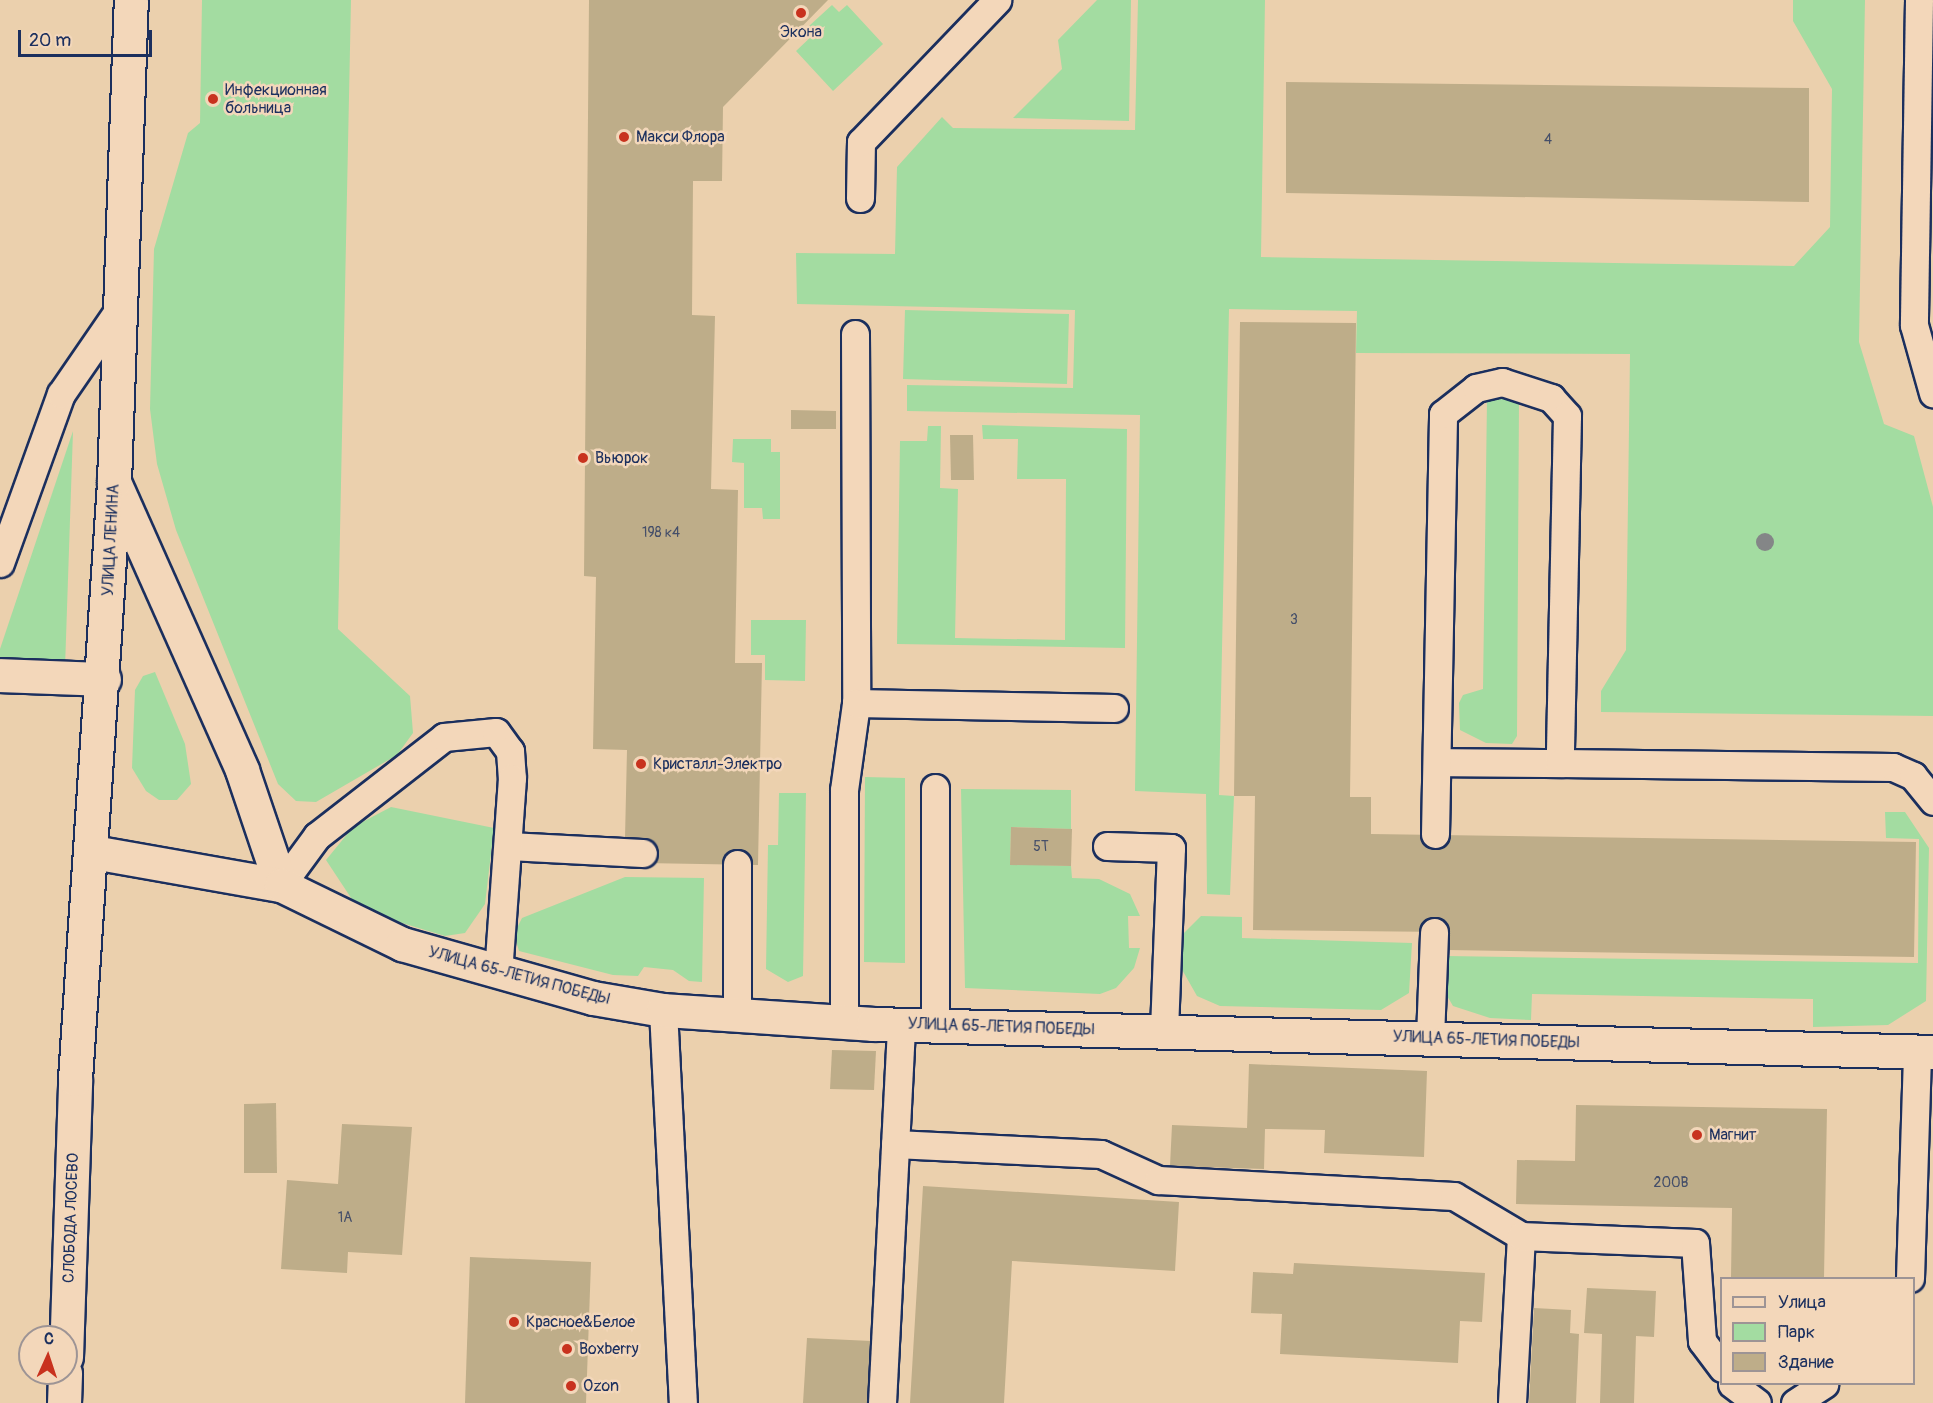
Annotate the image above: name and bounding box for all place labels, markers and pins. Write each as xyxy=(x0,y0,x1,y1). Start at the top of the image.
marker: Экона xyxy=(794,6,808,20)
place label: Экона xyxy=(780,22,822,42)
place label: Инфекционная больница xyxy=(225,80,327,118)
marker: Инфекционная больница xyxy=(206,92,220,106)
place label: Макси Флора xyxy=(636,127,725,147)
marker: Макси Флора xyxy=(617,130,631,144)
place label: Вьюрок xyxy=(595,448,648,468)
marker: Вьюрок xyxy=(576,451,590,465)
place label: Кристалл-Электро xyxy=(653,754,782,774)
marker: Кристалл-Электро xyxy=(634,757,648,771)
place label: Магнит xyxy=(1709,1125,1757,1145)
marker: Магнит xyxy=(1690,1128,1704,1142)
place label: Красное&Белое xyxy=(526,1312,635,1332)
marker: Красное&Белое xyxy=(507,1315,521,1329)
place label: Boxberry xyxy=(579,1339,638,1359)
marker: Boxberry xyxy=(560,1342,574,1356)
place label: Ozon xyxy=(583,1376,619,1396)
marker: Ozon xyxy=(564,1379,578,1393)

